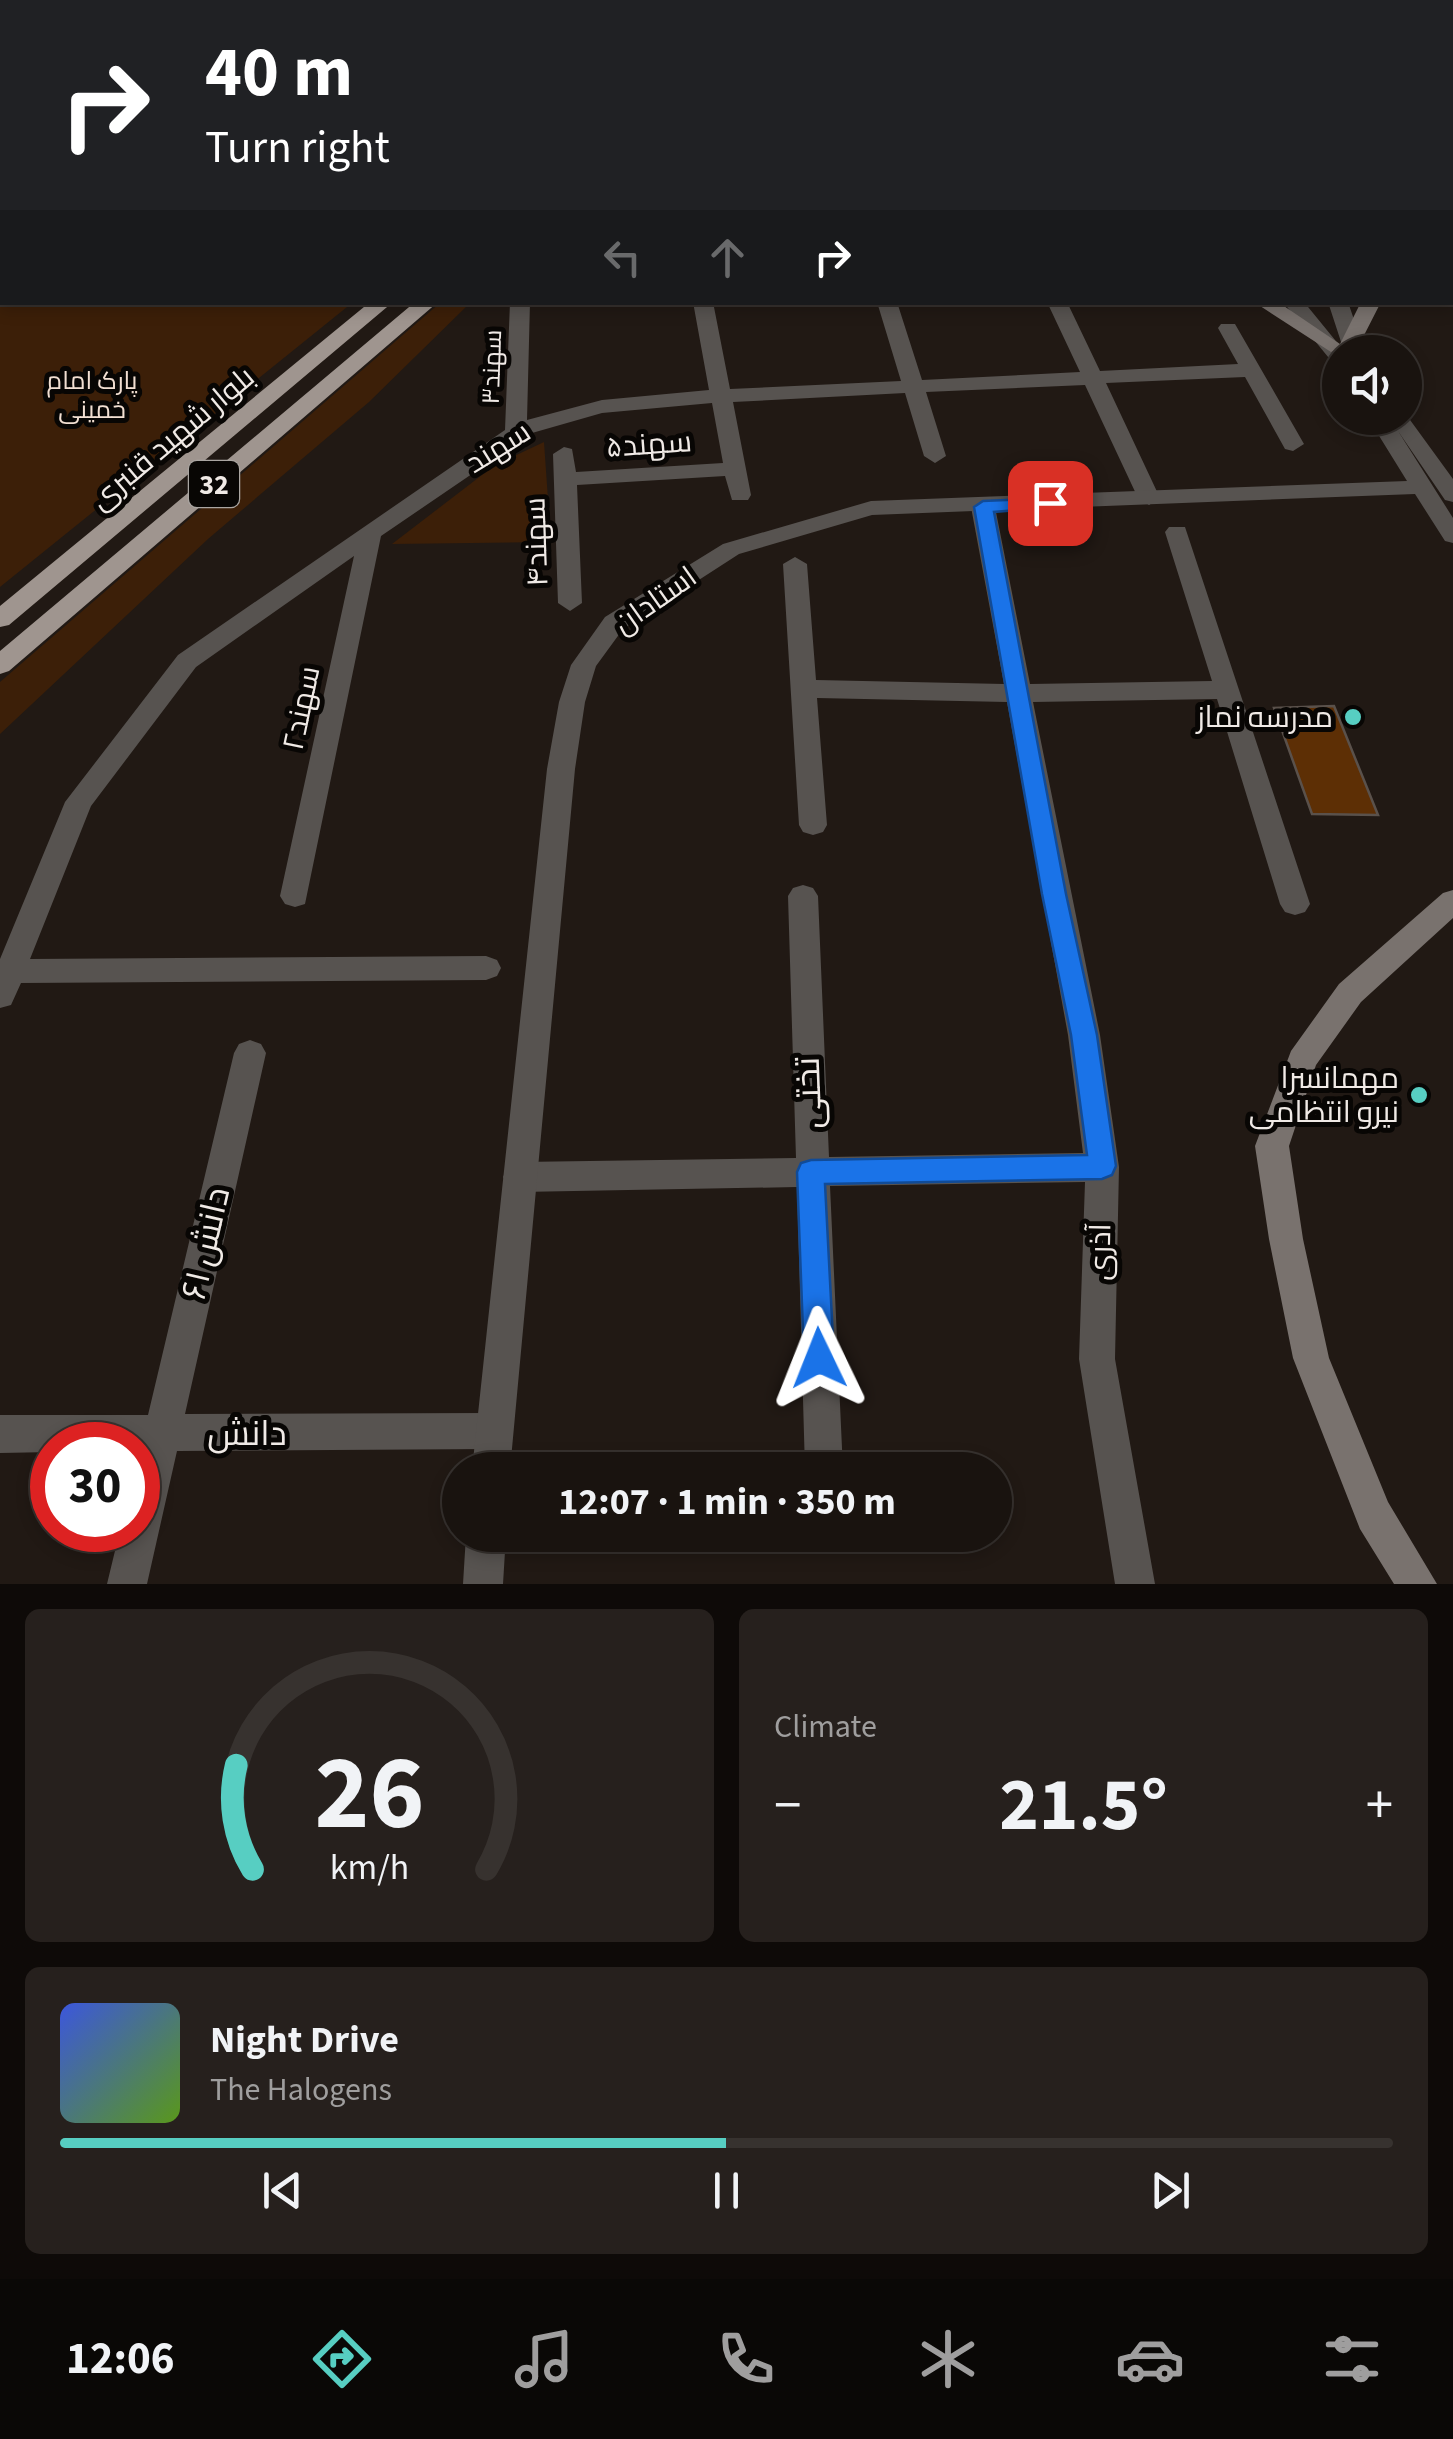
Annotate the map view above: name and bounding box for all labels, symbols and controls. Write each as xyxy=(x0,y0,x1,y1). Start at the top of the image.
text: 40 m xyxy=(205,23,353,123)
icon: right xyxy=(40,40,170,170)
text: Turn right xyxy=(205,116,390,180)
icon: left xyxy=(595,230,650,285)
icon: ahead xyxy=(700,230,755,285)
icon: right xyxy=(805,230,860,285)
street label: سهند۳ xyxy=(473,329,511,405)
map controls xyxy=(1322,335,1422,435)
button: sound xyxy=(1322,335,1422,435)
street label: بلوار شهید قنبری xyxy=(80,356,264,520)
park label: پارک امام خمینی xyxy=(46,363,138,428)
street label: سهند xyxy=(457,411,539,484)
street label: سهند۵ xyxy=(605,420,693,469)
road number: 32 xyxy=(189,461,239,507)
pin xyxy=(1008,461,1093,546)
icon: arrive xyxy=(1023,476,1078,531)
street label: سهند۴ xyxy=(513,497,560,587)
street label: استادان xyxy=(605,556,706,645)
street label: سهند۲ xyxy=(272,662,331,754)
place label: مدرسه نماز xyxy=(1195,696,1333,739)
marker: مدرسه نماز xyxy=(1342,706,1364,728)
street label: تختی xyxy=(783,1056,835,1130)
place label: مهمانسرا نیرو انتظامی xyxy=(1249,1057,1399,1134)
marker: مهمانسرا نیرو انتظامی xyxy=(1408,1084,1430,1106)
street label: دانش ۶۱ xyxy=(169,1182,243,1304)
street label: آذری xyxy=(1079,1223,1122,1281)
position arrow xyxy=(767,1306,871,1410)
street label: دانش xyxy=(207,1409,287,1459)
speed limit sign: 30 xyxy=(30,1422,160,1552)
text: 12:07 · 1 min · 350 m xyxy=(558,1475,896,1529)
text: Climate xyxy=(774,1704,877,1750)
text: 26 xyxy=(315,1721,424,1869)
text: 21.5° xyxy=(999,1752,1168,1859)
text: − xyxy=(774,1767,801,1845)
text: + xyxy=(1366,1767,1393,1845)
text: km/h xyxy=(330,1842,409,1893)
text: Night Drive xyxy=(210,2013,399,2067)
text: The Halogens xyxy=(210,2067,392,2113)
icon: previous xyxy=(255,2163,310,2218)
icon: pause xyxy=(699,2163,754,2218)
icon: next xyxy=(1143,2163,1198,2218)
icon: directions xyxy=(307,2324,377,2394)
icon: music xyxy=(509,2324,579,2394)
icon: phone xyxy=(711,2324,781,2394)
icon: climate xyxy=(913,2324,983,2394)
icon: car xyxy=(1115,2324,1185,2394)
icon: filters xyxy=(1317,2324,1387,2394)
text: 12:06 xyxy=(66,2327,175,2391)

